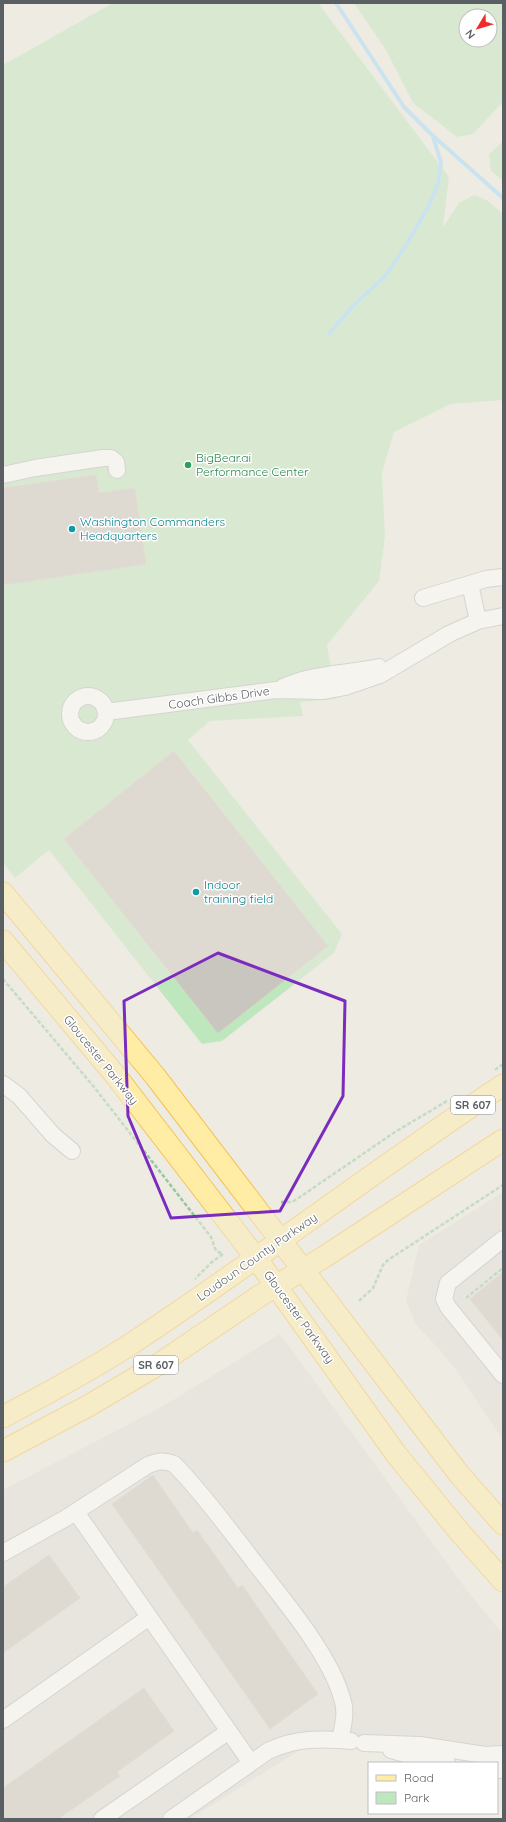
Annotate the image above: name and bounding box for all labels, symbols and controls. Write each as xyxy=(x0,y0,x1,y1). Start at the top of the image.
north arrow xyxy=(458,8,498,48)
text: N xyxy=(462,27,478,42)
place label: BigBear.ai Performance Center xyxy=(196,450,309,479)
marker: BigBear.ai Performance Center xyxy=(183,460,193,470)
place label: Washington Commanders Headquarters xyxy=(80,514,226,543)
marker: Washington Commanders Headquarters xyxy=(67,524,77,534)
street label: Coach Gibbs Drive xyxy=(167,683,271,712)
place label: Indoor training field xyxy=(204,877,273,906)
marker: Indoor training field xyxy=(191,887,201,897)
street label: Gloucester Parkway xyxy=(61,1012,142,1108)
road number: SR 607 xyxy=(451,1096,495,1114)
street label: Loudoun County Parkway xyxy=(194,1209,320,1304)
street label: Gloucester Parkway xyxy=(261,1267,338,1366)
road number: SR 607 xyxy=(134,1356,178,1374)
legend xyxy=(368,1762,498,1814)
text: Road xyxy=(404,1770,434,1785)
text: Park xyxy=(404,1790,429,1805)

